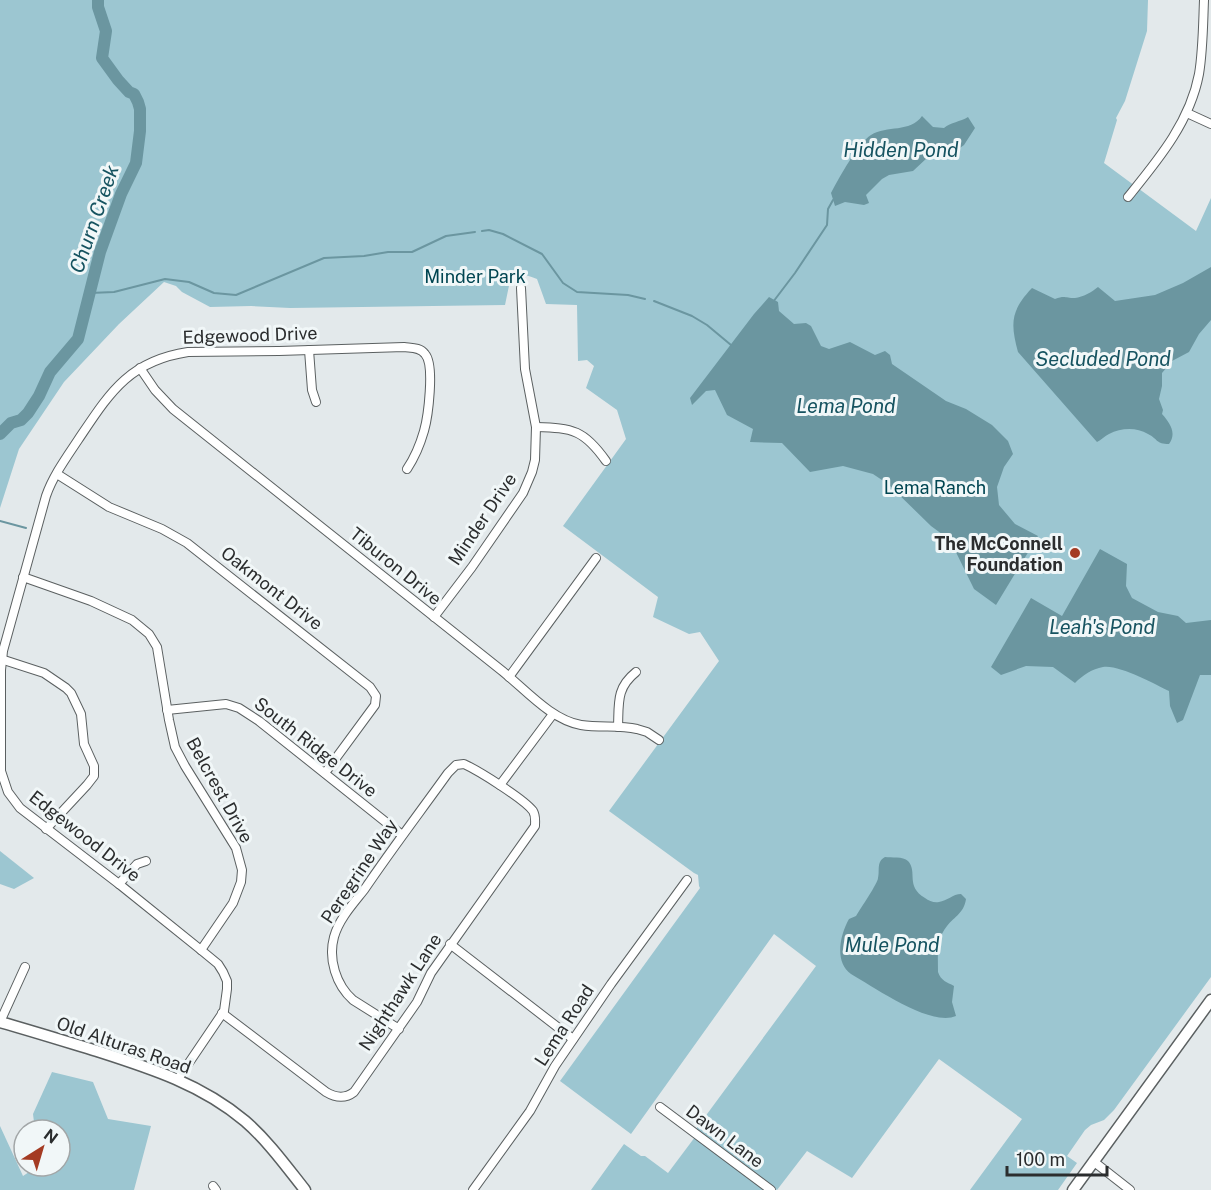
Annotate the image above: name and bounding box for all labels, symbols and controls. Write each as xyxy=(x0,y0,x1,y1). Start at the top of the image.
water label: Hidden Pond xyxy=(843,138,959,162)
water label: Churn Creek xyxy=(64,162,124,276)
park label: Minder Park xyxy=(424,266,526,287)
street label: Edgewood Drive xyxy=(182,322,318,348)
water label: Secluded Pond xyxy=(1035,347,1171,371)
water label: Lema Pond xyxy=(796,394,896,418)
street label: Minder Drive xyxy=(444,469,520,569)
park label: Lema Ranch xyxy=(884,477,986,498)
street label: Tiburon Drive xyxy=(346,523,446,609)
place label: The McConnell Foundation xyxy=(934,533,1063,575)
street label: Oakmont Drive xyxy=(217,542,327,634)
marker: The McConnell Foundation xyxy=(1068,546,1082,560)
water label: Leah's Pond xyxy=(1049,615,1155,639)
street label: South Ridge Drive xyxy=(250,693,382,801)
street label: Belcrest Drive xyxy=(182,734,258,846)
street label: Edgewood Drive xyxy=(25,786,145,886)
street label: Peregrine Way xyxy=(316,814,402,927)
street label: Nighthawk Lane xyxy=(354,930,446,1054)
water label: Mule Pond xyxy=(844,933,940,957)
street label: Lema Road xyxy=(530,980,598,1070)
street label: Old Alturas Road xyxy=(54,1012,194,1078)
street label: Dawn Lane xyxy=(682,1100,768,1172)
north arrow xyxy=(12,1118,72,1178)
text: N xyxy=(40,1125,61,1148)
scale bar xyxy=(1007,1139,1108,1177)
text: 100 m xyxy=(1016,1149,1065,1170)

